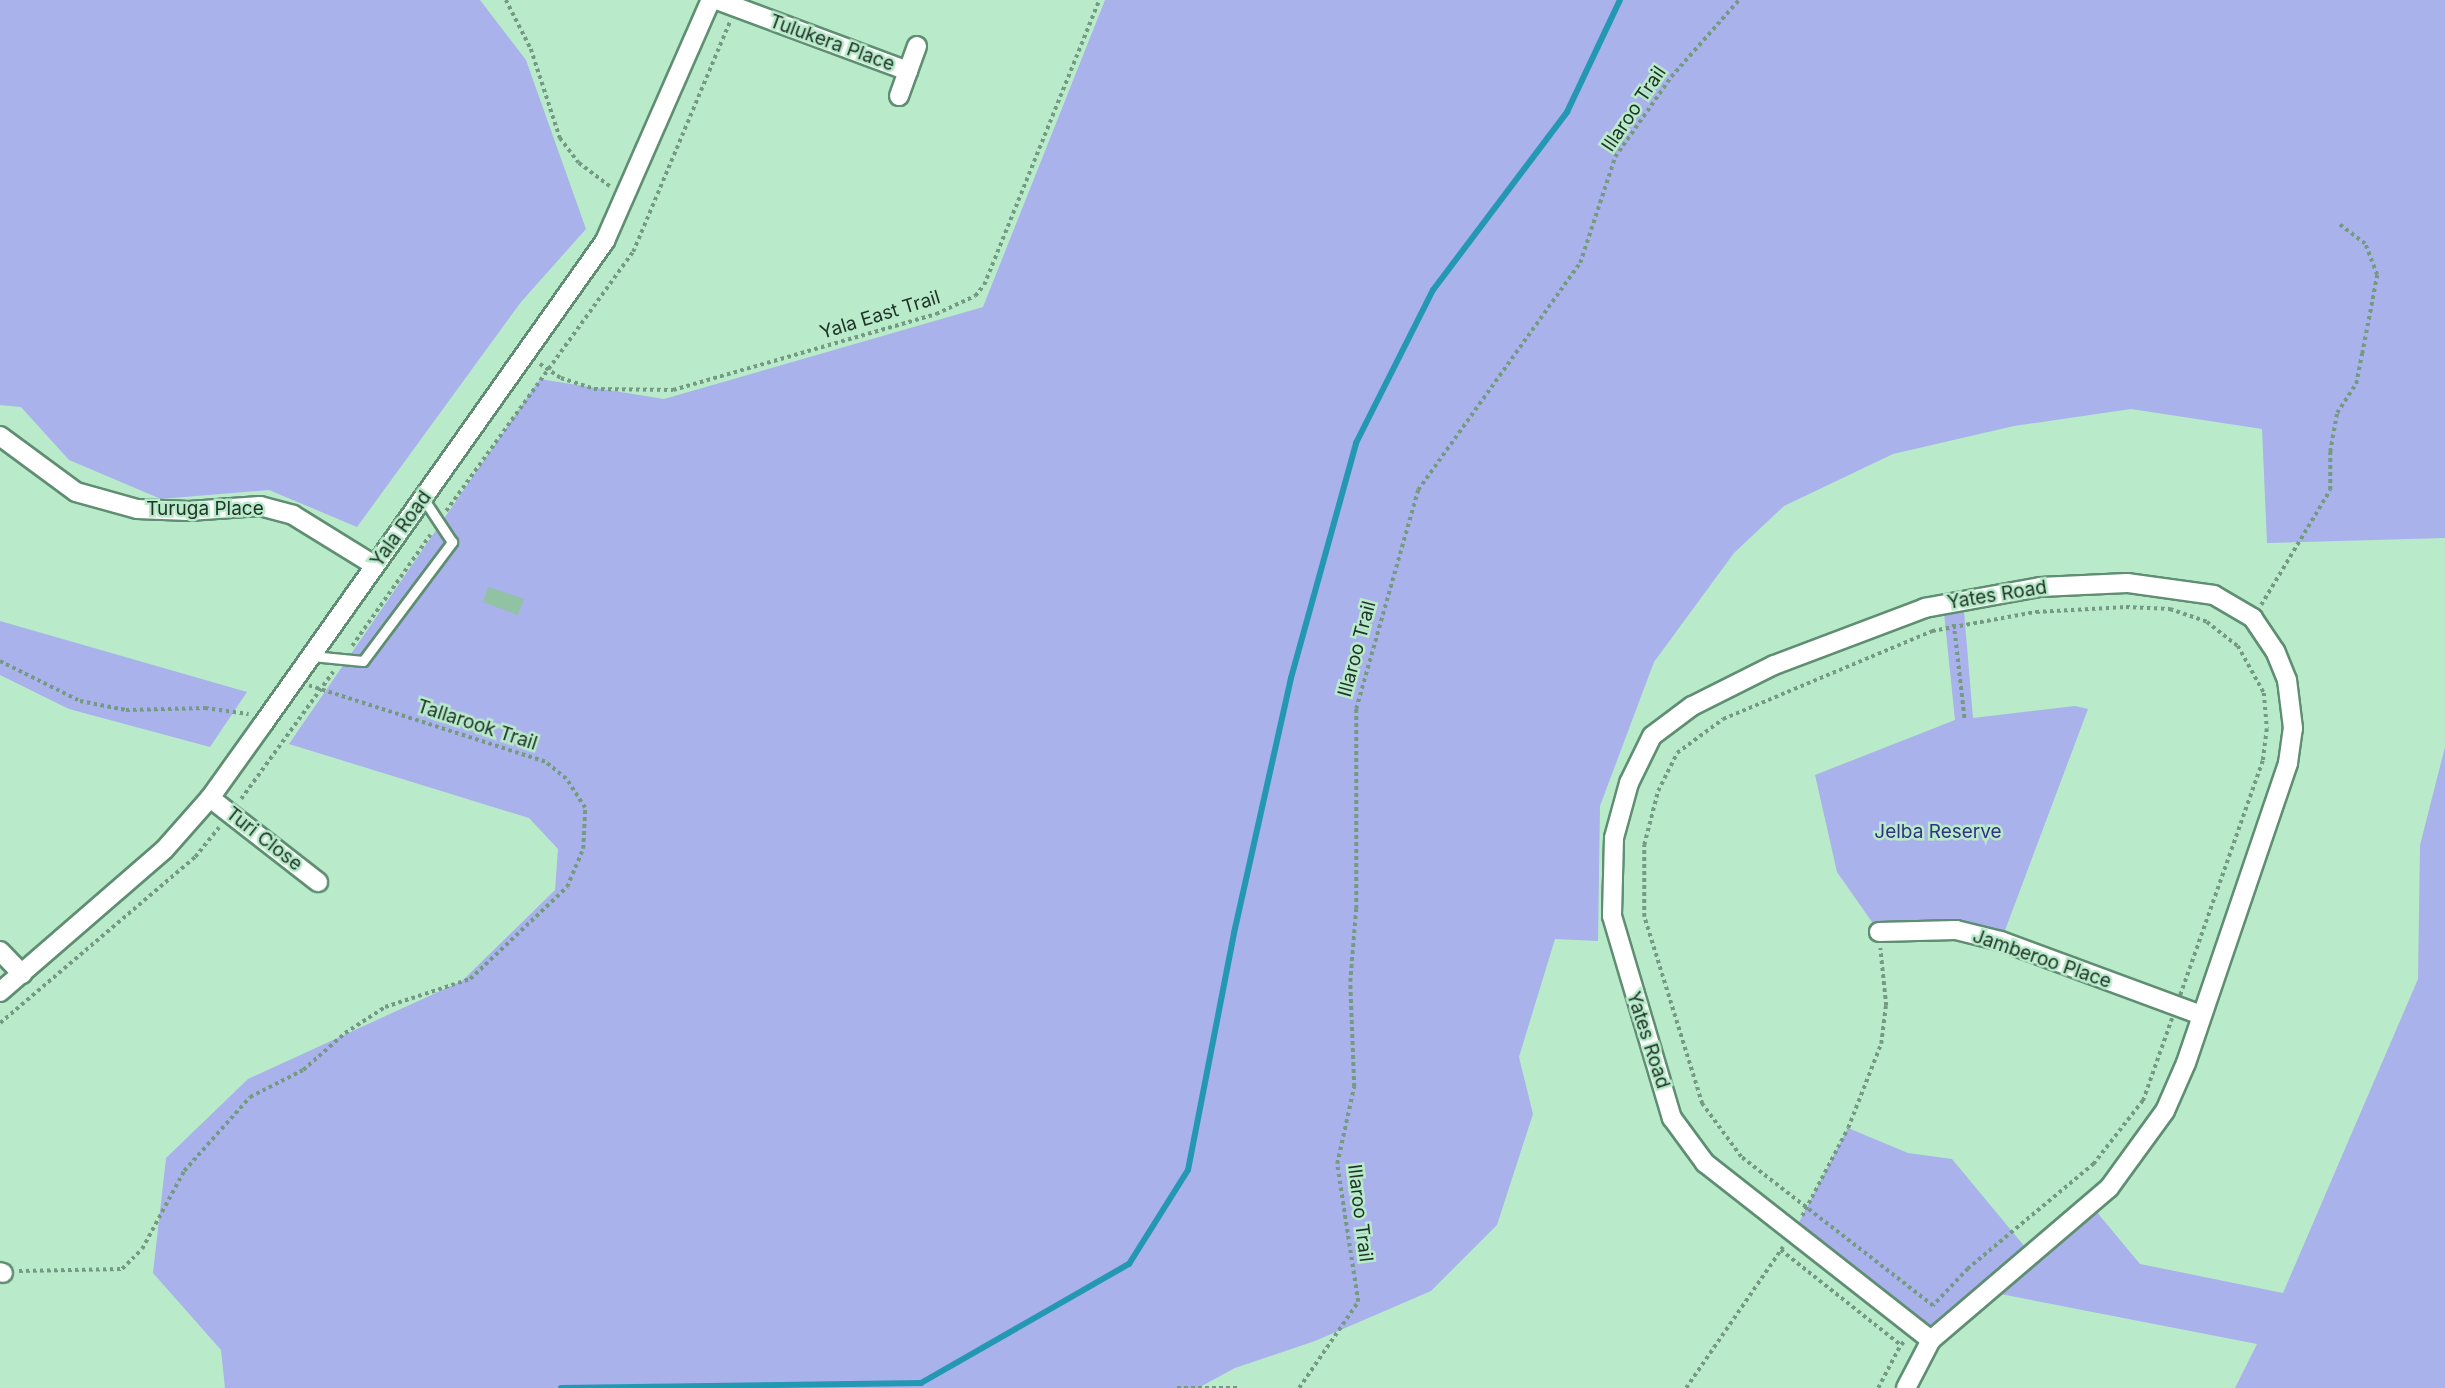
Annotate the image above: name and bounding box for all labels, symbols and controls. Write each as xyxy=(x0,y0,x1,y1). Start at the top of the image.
street label: Tulukera Place xyxy=(766,10,898,76)
street label: Illaroo Trail xyxy=(1597,62,1671,156)
street label: Yala East Trail xyxy=(817,286,943,344)
street label: Yala Road xyxy=(366,486,436,572)
street label: Turuga Place xyxy=(146,498,264,520)
street label: Yates Road xyxy=(1946,576,2048,614)
street label: Illaroo Trail xyxy=(1333,599,1381,699)
street label: Tallarook Trail xyxy=(414,695,540,755)
street label: Turi Close xyxy=(221,802,307,876)
park label: Jelba Reserve xyxy=(1874,821,2002,843)
street label: Jamberoo Place xyxy=(1970,925,2114,993)
street label: Yates Road xyxy=(1622,989,1674,1091)
street label: Illaroo Trail xyxy=(1343,1163,1377,1263)

